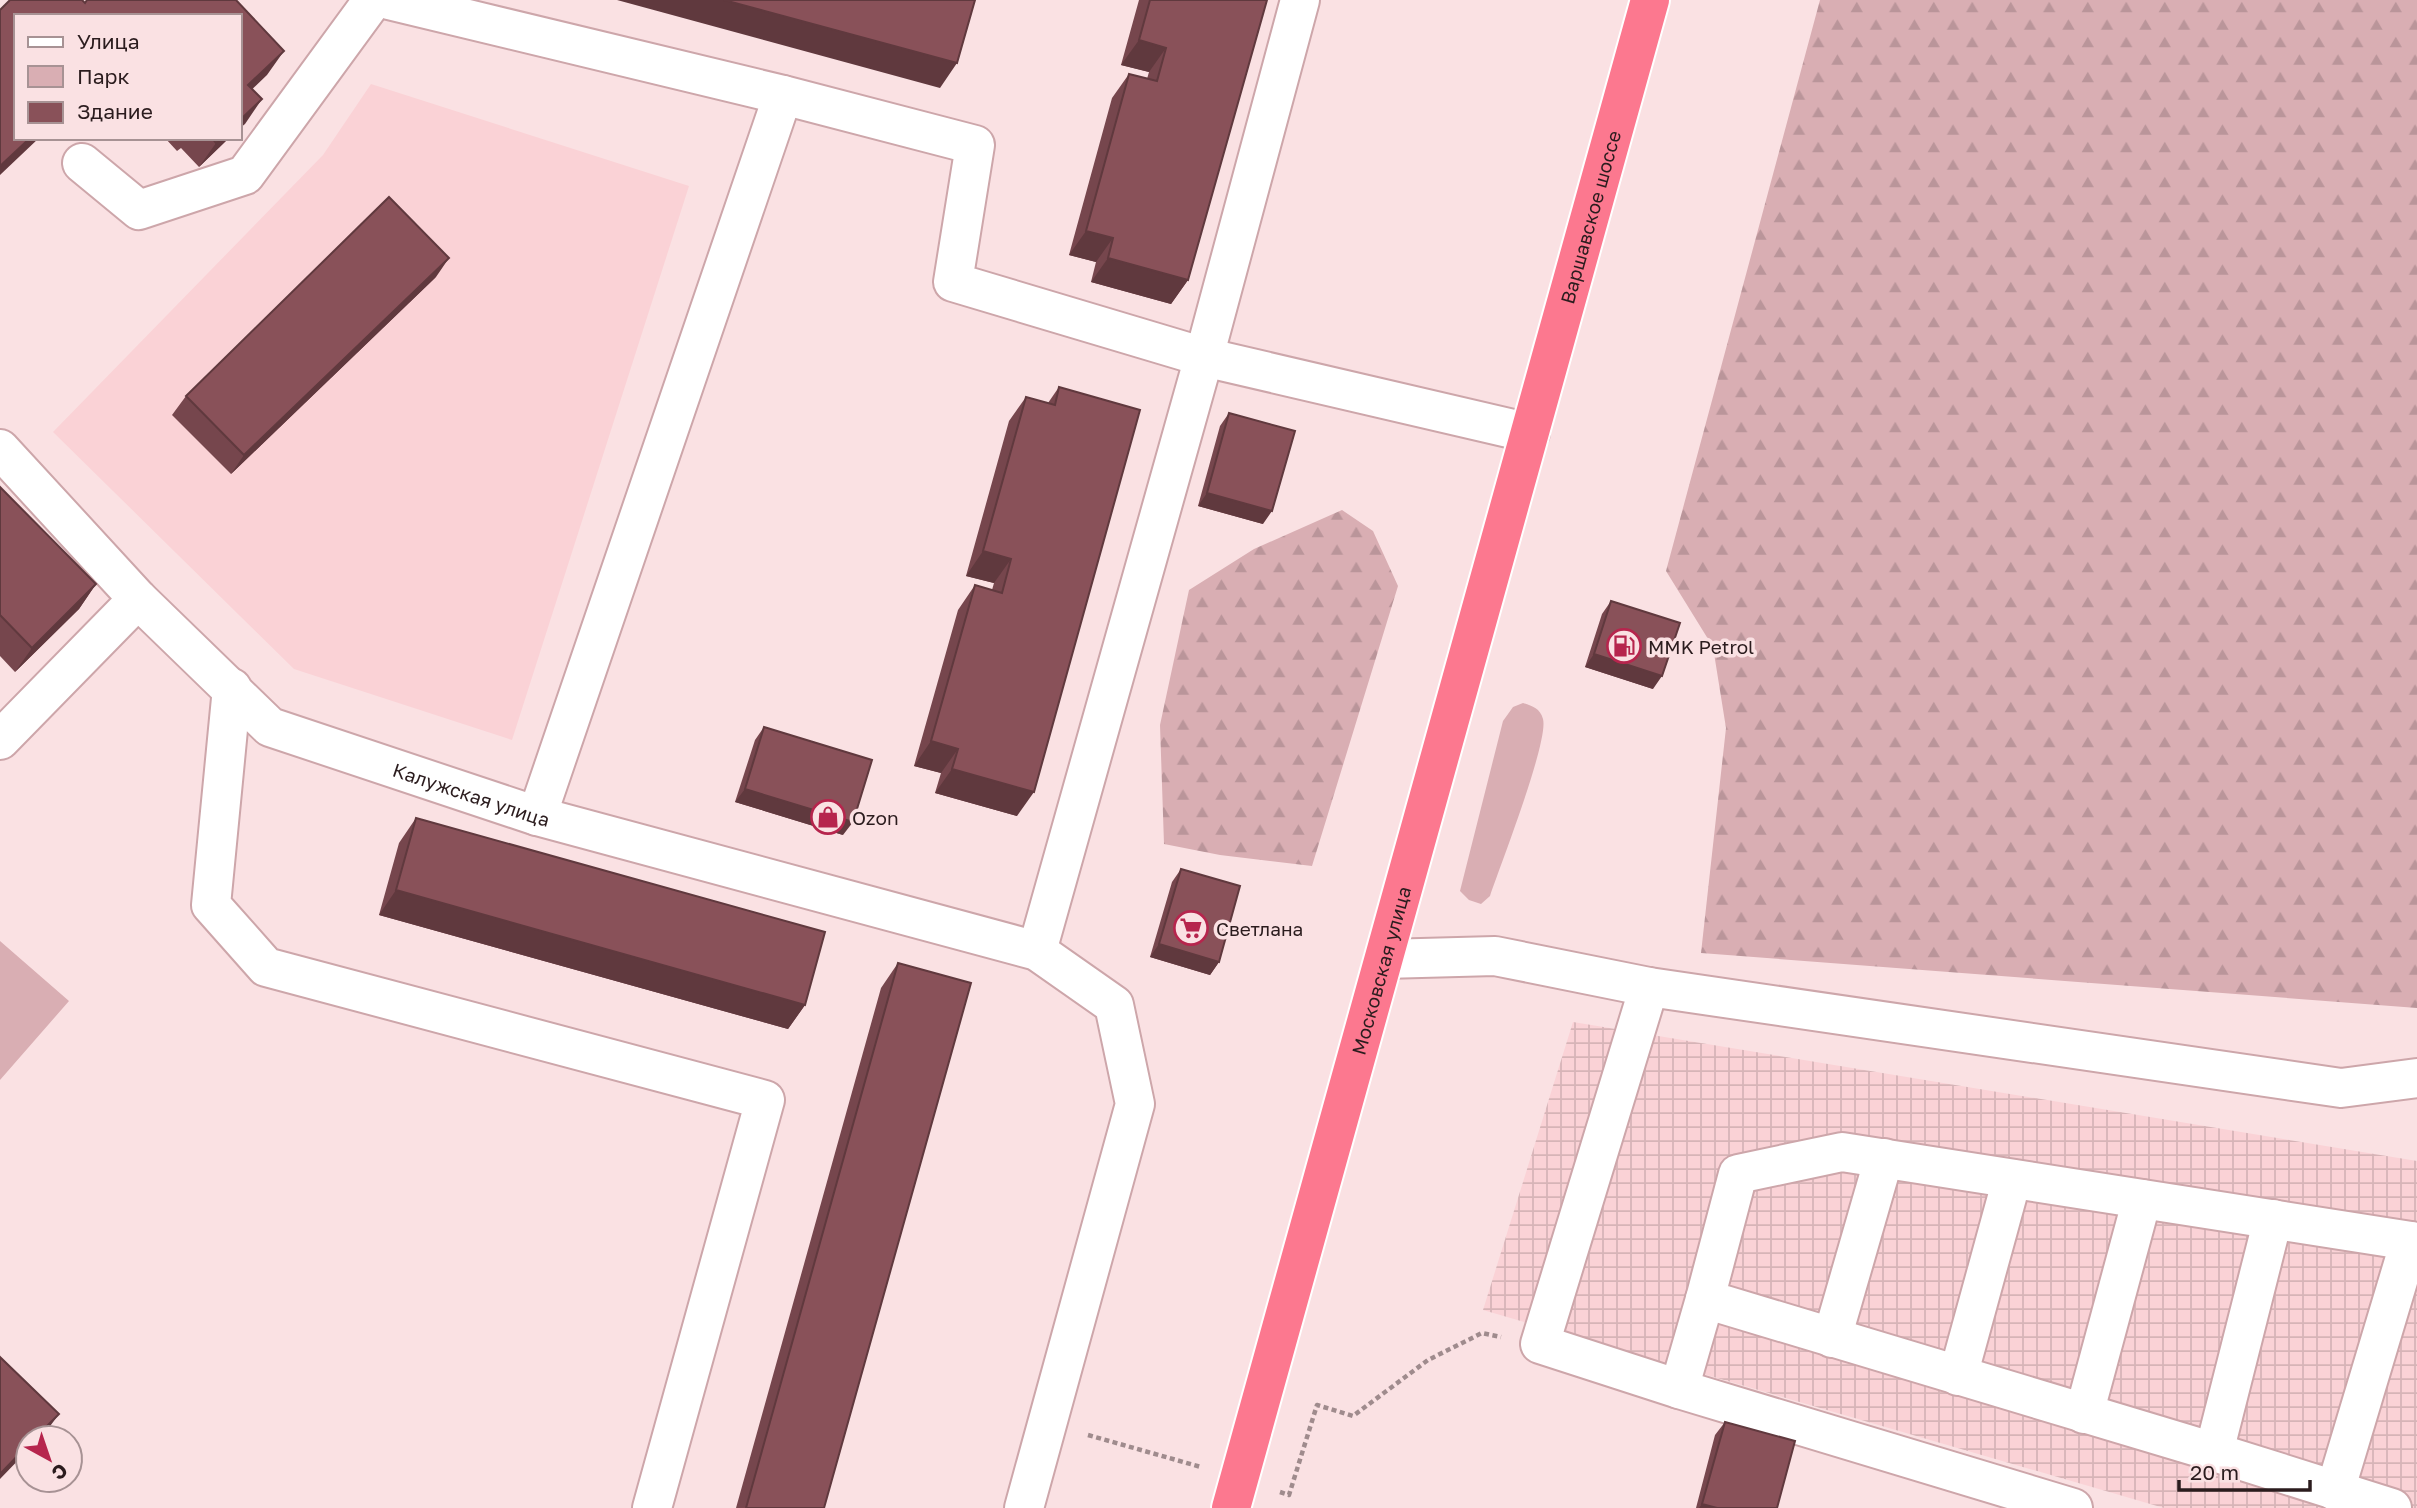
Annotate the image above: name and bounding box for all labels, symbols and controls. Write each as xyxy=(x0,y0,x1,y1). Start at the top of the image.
legend xyxy=(14,14,242,140)
text: Улица xyxy=(77,28,140,54)
text: Парк xyxy=(77,63,130,89)
text: Здание xyxy=(77,98,153,124)
street label: Варшавское шоссе xyxy=(1555,128,1625,306)
fuel station icon: MMK Petrol xyxy=(1605,627,1643,665)
place label: MMK Petrol xyxy=(1648,635,1754,658)
street label: Калужская улица xyxy=(390,757,552,830)
shop icon: Ozon xyxy=(809,798,847,836)
place label: Ozon xyxy=(852,806,899,829)
street label: Московская улица xyxy=(1346,883,1415,1057)
supermarket icon: Светлана xyxy=(1172,909,1210,947)
place label: Светлана xyxy=(1216,917,1303,940)
north arrow xyxy=(14,1424,84,1494)
scale bar xyxy=(2179,1448,2310,1492)
text: С xyxy=(48,1459,73,1486)
text: 20 m xyxy=(2190,1459,2239,1485)

